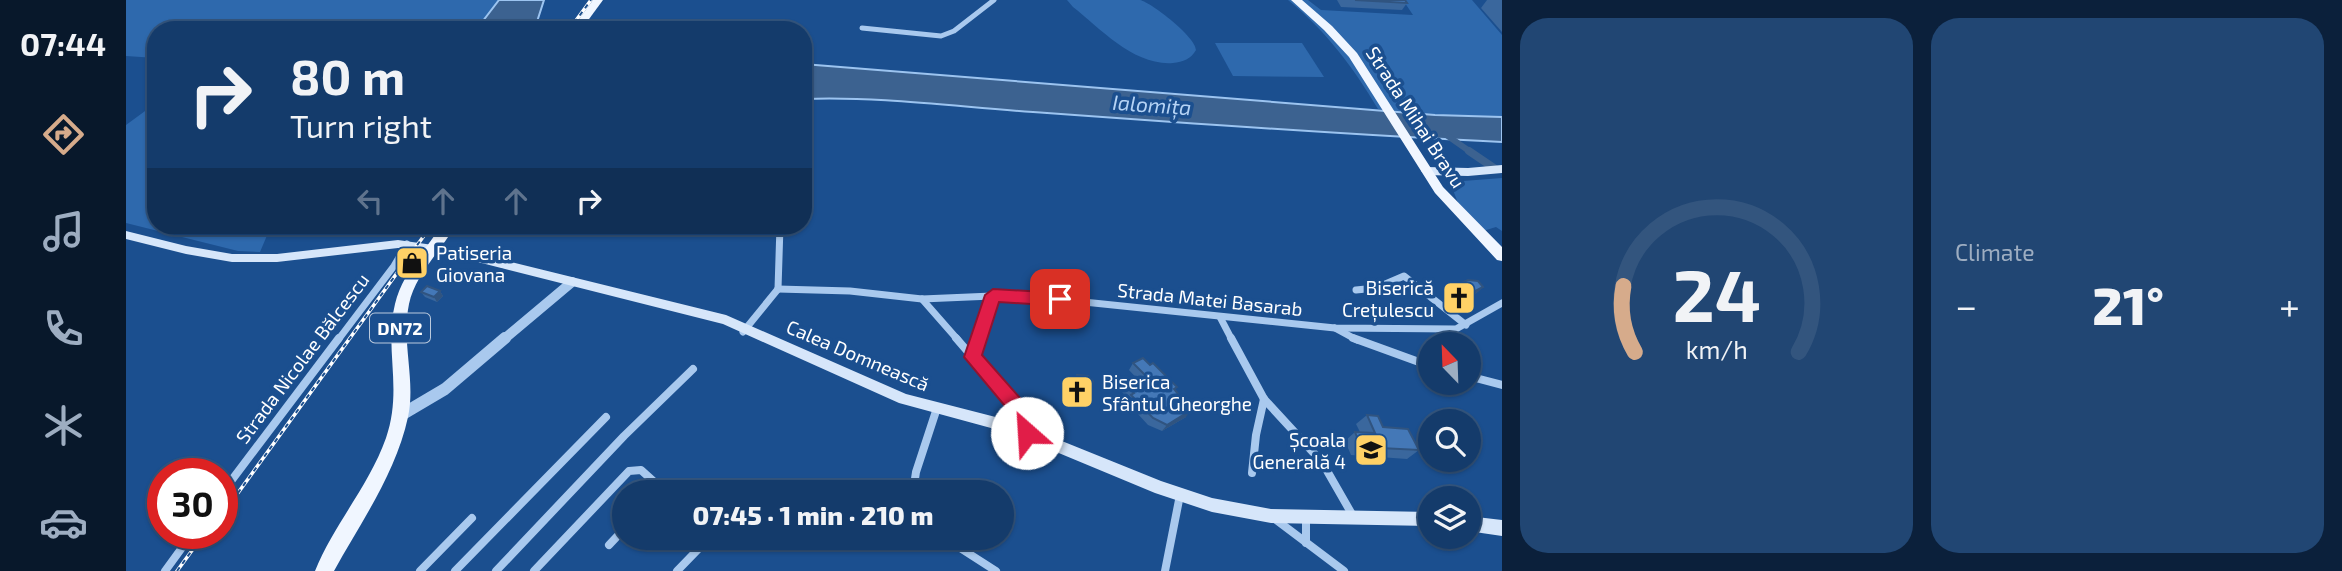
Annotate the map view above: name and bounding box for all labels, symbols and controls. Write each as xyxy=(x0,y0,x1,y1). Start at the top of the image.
text: 07:44 xyxy=(20,24,106,62)
street label: Strada Mihai Bravu xyxy=(1362,42,1470,192)
text: 80 m xyxy=(290,46,405,105)
icon: right xyxy=(175,49,266,140)
water label: Ialomița xyxy=(1112,89,1192,121)
text: Turn right xyxy=(290,106,432,144)
icon: directions xyxy=(39,110,88,159)
icon: left xyxy=(351,182,389,220)
icon: ahead xyxy=(424,182,462,220)
icon: ahead xyxy=(497,182,535,220)
icon: right xyxy=(570,182,608,220)
icon: music xyxy=(39,207,88,256)
text: Climate xyxy=(1955,238,2035,266)
place label: Patiseria Giovana xyxy=(436,241,512,286)
shop icon: Patiseria Giovana xyxy=(393,244,431,282)
text: 24 xyxy=(1672,249,1761,337)
street label: Strada Nicolae Bălcescu xyxy=(231,268,373,448)
pin xyxy=(1030,269,1090,329)
text: 21° xyxy=(2092,273,2164,335)
place label: Biserică Crețulescu xyxy=(1342,276,1434,323)
street label: Strada Matei Basarab xyxy=(1116,278,1304,320)
church icon: Biserică Crețulescu xyxy=(1440,279,1478,317)
icon: arrive xyxy=(1041,280,1079,318)
text: − xyxy=(1955,282,1977,328)
text: + xyxy=(2279,282,2300,328)
icon: phone xyxy=(39,304,88,353)
road number: DN72 xyxy=(370,314,430,342)
street label: Calea Domnească xyxy=(783,315,933,395)
north arrow xyxy=(1418,332,1480,396)
map controls xyxy=(1418,332,1481,549)
text: km/h xyxy=(1685,333,1748,363)
place label: Biserica Sfântul Gheorghe xyxy=(1102,370,1252,415)
church icon: Biserica Sfântul Gheorghe xyxy=(1058,373,1096,411)
position arrow xyxy=(990,396,1064,470)
icon: climate xyxy=(39,401,88,450)
button: search xyxy=(1418,409,1481,472)
place label: Școala Generală 4 xyxy=(1253,428,1346,473)
school or university icon: Școala Generală 4 xyxy=(1352,431,1390,469)
speed limit sign: 30 xyxy=(147,458,238,549)
button: layers xyxy=(1418,486,1481,549)
icon: car xyxy=(39,498,88,547)
text: 07:45 · 1 min · 210 m xyxy=(693,499,933,530)

